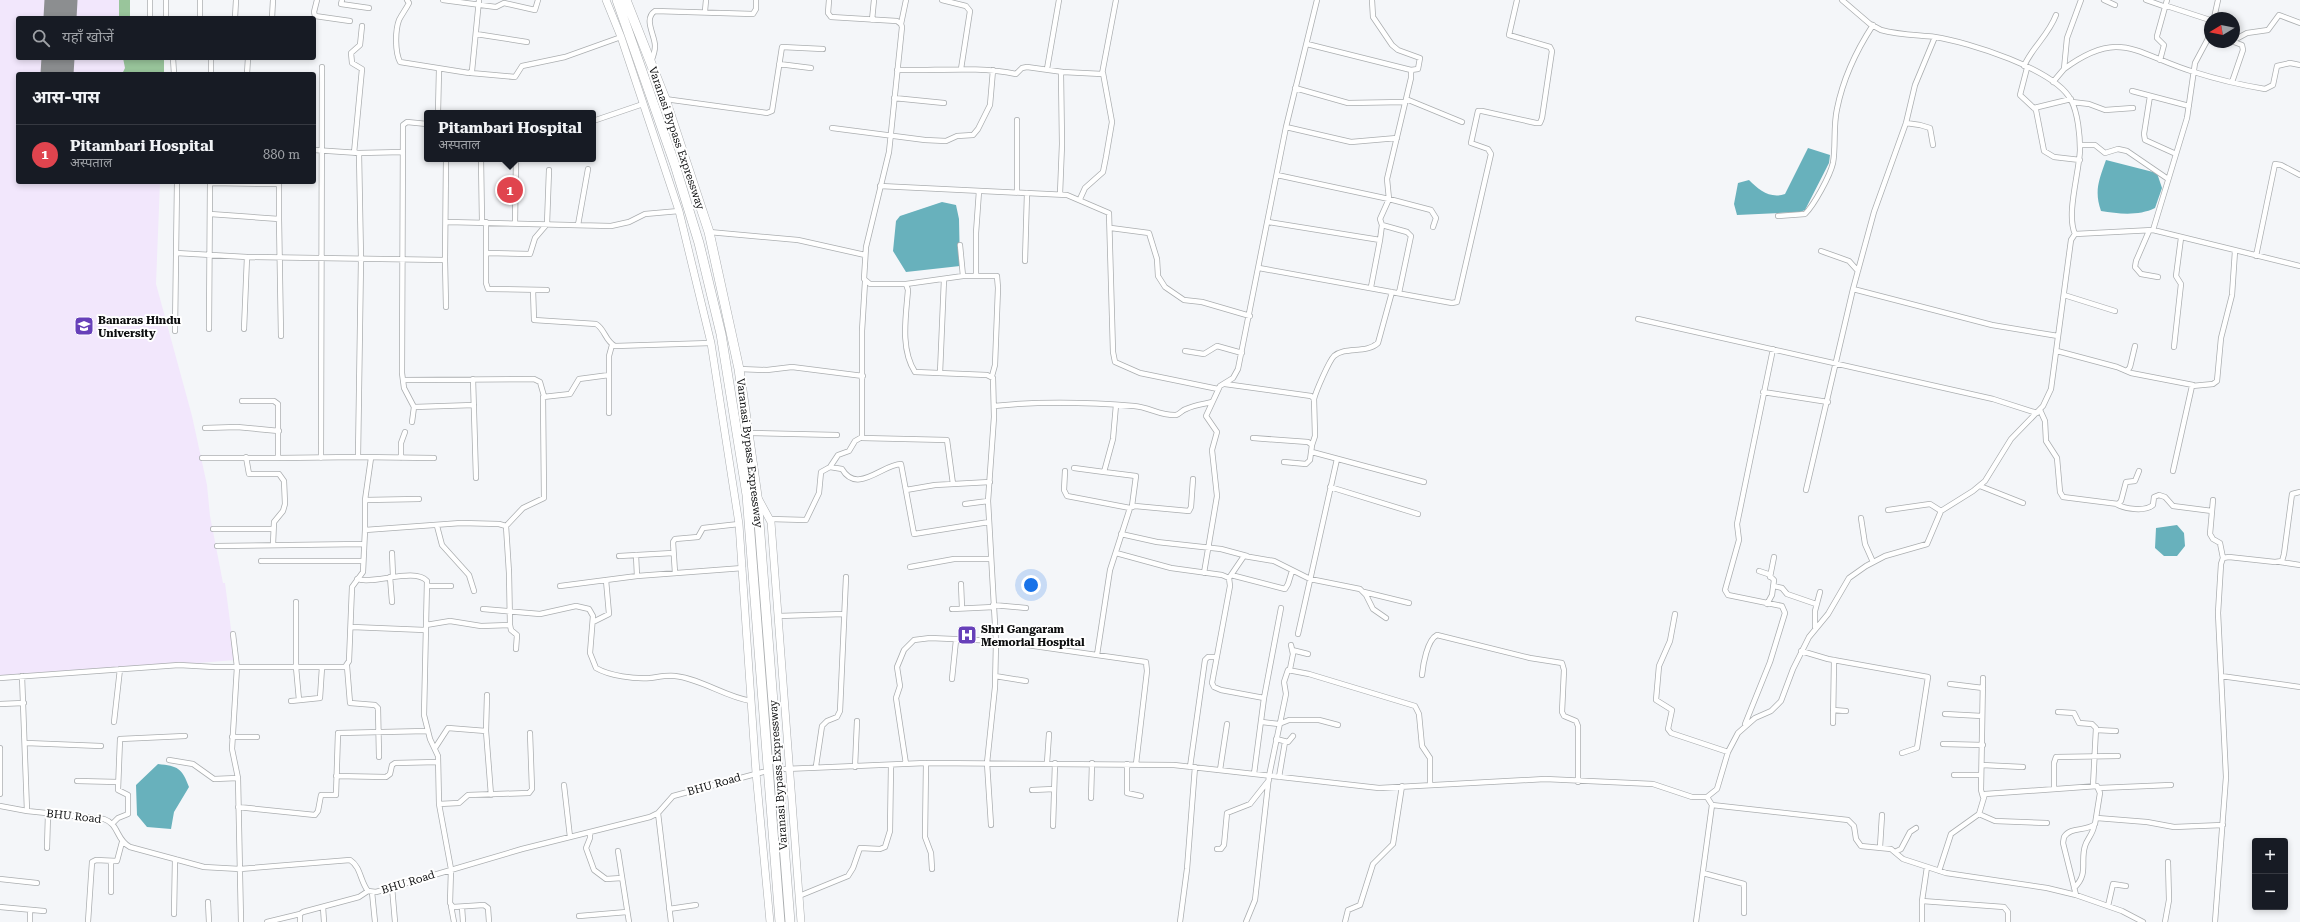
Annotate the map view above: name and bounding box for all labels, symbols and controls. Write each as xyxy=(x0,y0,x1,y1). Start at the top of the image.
north arrow xyxy=(2204,12,2240,48)
search box xyxy=(16,16,316,60)
icon: search xyxy=(30,27,52,49)
text: यहाँ खोजें xyxy=(62,28,114,46)
street label: Varanasi Bypass Expressway xyxy=(646,65,707,212)
text: आस-पास xyxy=(32,87,100,107)
popup xyxy=(424,110,596,162)
text: Pitambari Hospital xyxy=(438,119,582,137)
text: Pitambari Hospital xyxy=(70,137,214,155)
text: अस्पताल xyxy=(438,137,480,152)
text: 1 xyxy=(41,147,49,162)
text: 880 m xyxy=(263,147,300,162)
text: अस्पताल xyxy=(70,155,112,170)
pin: 1 xyxy=(497,175,523,205)
place label: Banaras Hindu University xyxy=(98,314,182,340)
school or university icon: Banaras Hindu University xyxy=(73,315,95,337)
street label: Varanasi Bypass Expressway xyxy=(734,378,765,529)
your location xyxy=(1021,575,1041,595)
place label: Shri Gangaram Memorial Hospital xyxy=(981,623,1085,649)
hospital icon: Shri Gangaram Memorial Hospital xyxy=(956,624,978,646)
street label: Varanasi Bypass Expressway xyxy=(767,699,790,850)
street label: BHU Road xyxy=(686,771,742,798)
street label: BHU Road xyxy=(46,807,102,826)
map controls xyxy=(2252,838,2288,910)
button: + xyxy=(2252,838,2288,874)
street label: BHU Road xyxy=(380,868,436,897)
button: − xyxy=(2252,874,2288,910)

